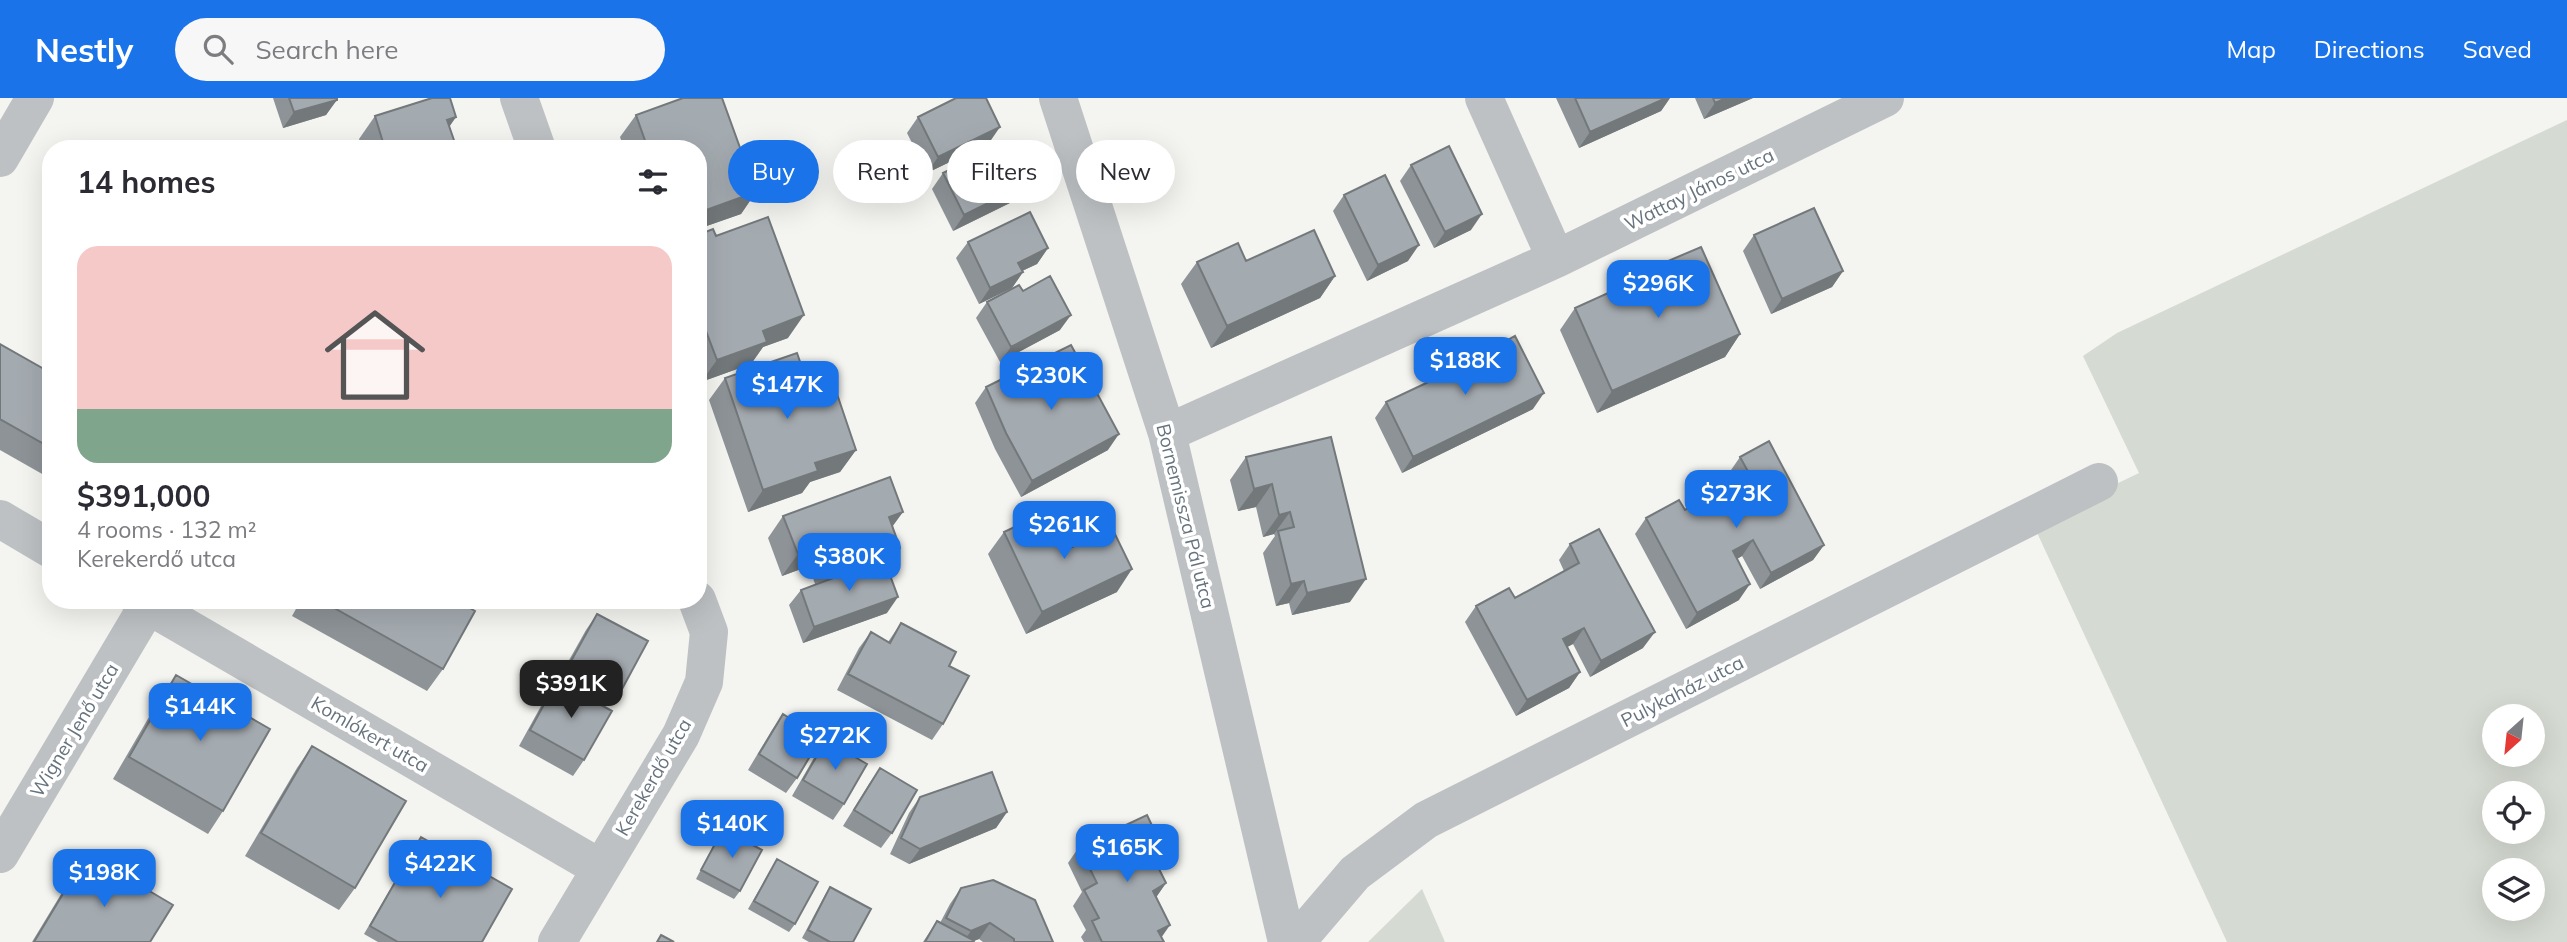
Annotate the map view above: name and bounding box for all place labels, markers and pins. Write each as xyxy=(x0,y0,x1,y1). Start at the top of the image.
pin: $296K xyxy=(1609,260,1707,320)
pin: $188K xyxy=(1416,338,1514,397)
pin: $230K xyxy=(1002,352,1100,412)
pin: $147K xyxy=(738,362,836,421)
pin: $273K xyxy=(1687,470,1785,530)
pin: $261K xyxy=(1015,502,1113,561)
pin: $380K xyxy=(800,533,898,593)
pin: $391K xyxy=(522,660,620,720)
pin: $144K xyxy=(151,684,249,743)
pin: $272K xyxy=(786,712,884,772)
pin: $140K xyxy=(683,800,781,860)
pin: $165K xyxy=(1078,824,1176,884)
pin: $422K xyxy=(391,840,489,900)
pin: $198K xyxy=(55,850,153,909)

